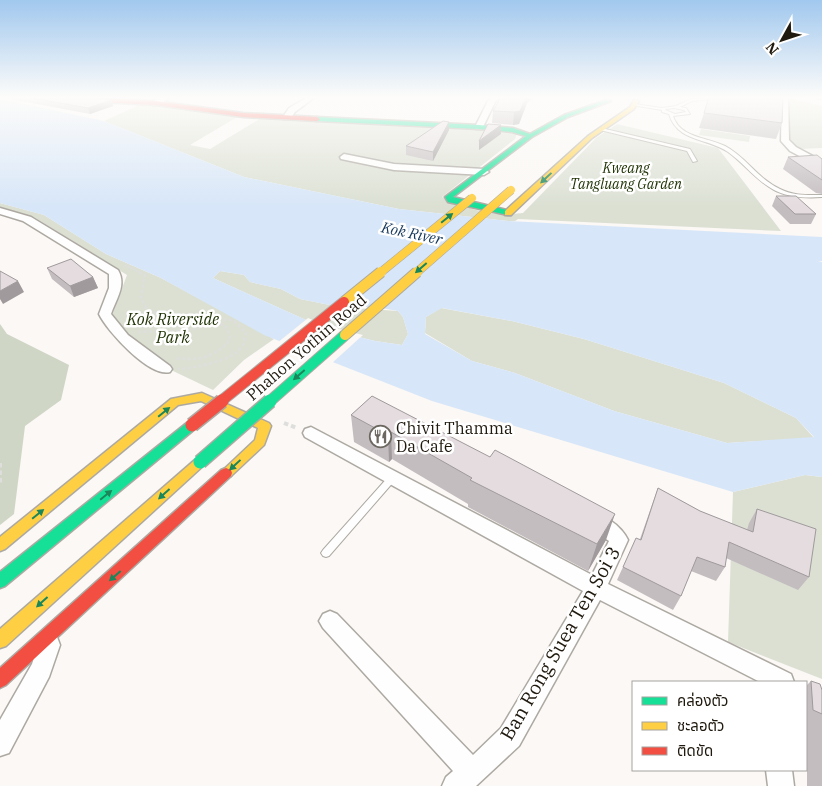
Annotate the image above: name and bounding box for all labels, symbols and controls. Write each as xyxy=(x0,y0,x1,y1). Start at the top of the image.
north arrow xyxy=(757,15,807,65)
text: N xyxy=(762,38,782,58)
park label: Kweang Tangluang Garden xyxy=(570,159,682,193)
one-way arrow xyxy=(541,172,553,184)
one-way arrow xyxy=(440,212,453,223)
water label: Kok River xyxy=(379,217,445,249)
one-way arrow xyxy=(415,263,428,274)
street label: Phahon Yothin Road xyxy=(242,289,370,405)
park label: Kok Riverside Park xyxy=(126,309,219,347)
one-way arrow xyxy=(293,370,306,381)
one-way arrow xyxy=(157,406,170,417)
place label: Chivit Thamma Da Cafe xyxy=(396,418,513,456)
restaurant icon: Chivit Thamma Da Cafe xyxy=(368,425,392,449)
one-way arrow xyxy=(229,459,241,471)
one-way arrow xyxy=(158,488,170,500)
one-way arrow xyxy=(99,489,112,500)
one-way arrow xyxy=(31,509,44,520)
street label: Ban Rong Suea Ten Soi 3 xyxy=(495,542,625,744)
one-way arrow xyxy=(110,570,122,582)
one-way arrow xyxy=(36,597,49,608)
legend xyxy=(632,681,807,771)
text: คล่องตัว xyxy=(677,691,728,710)
text: ชะลอตัว xyxy=(677,716,724,735)
text: ติดขัด xyxy=(677,741,713,760)

